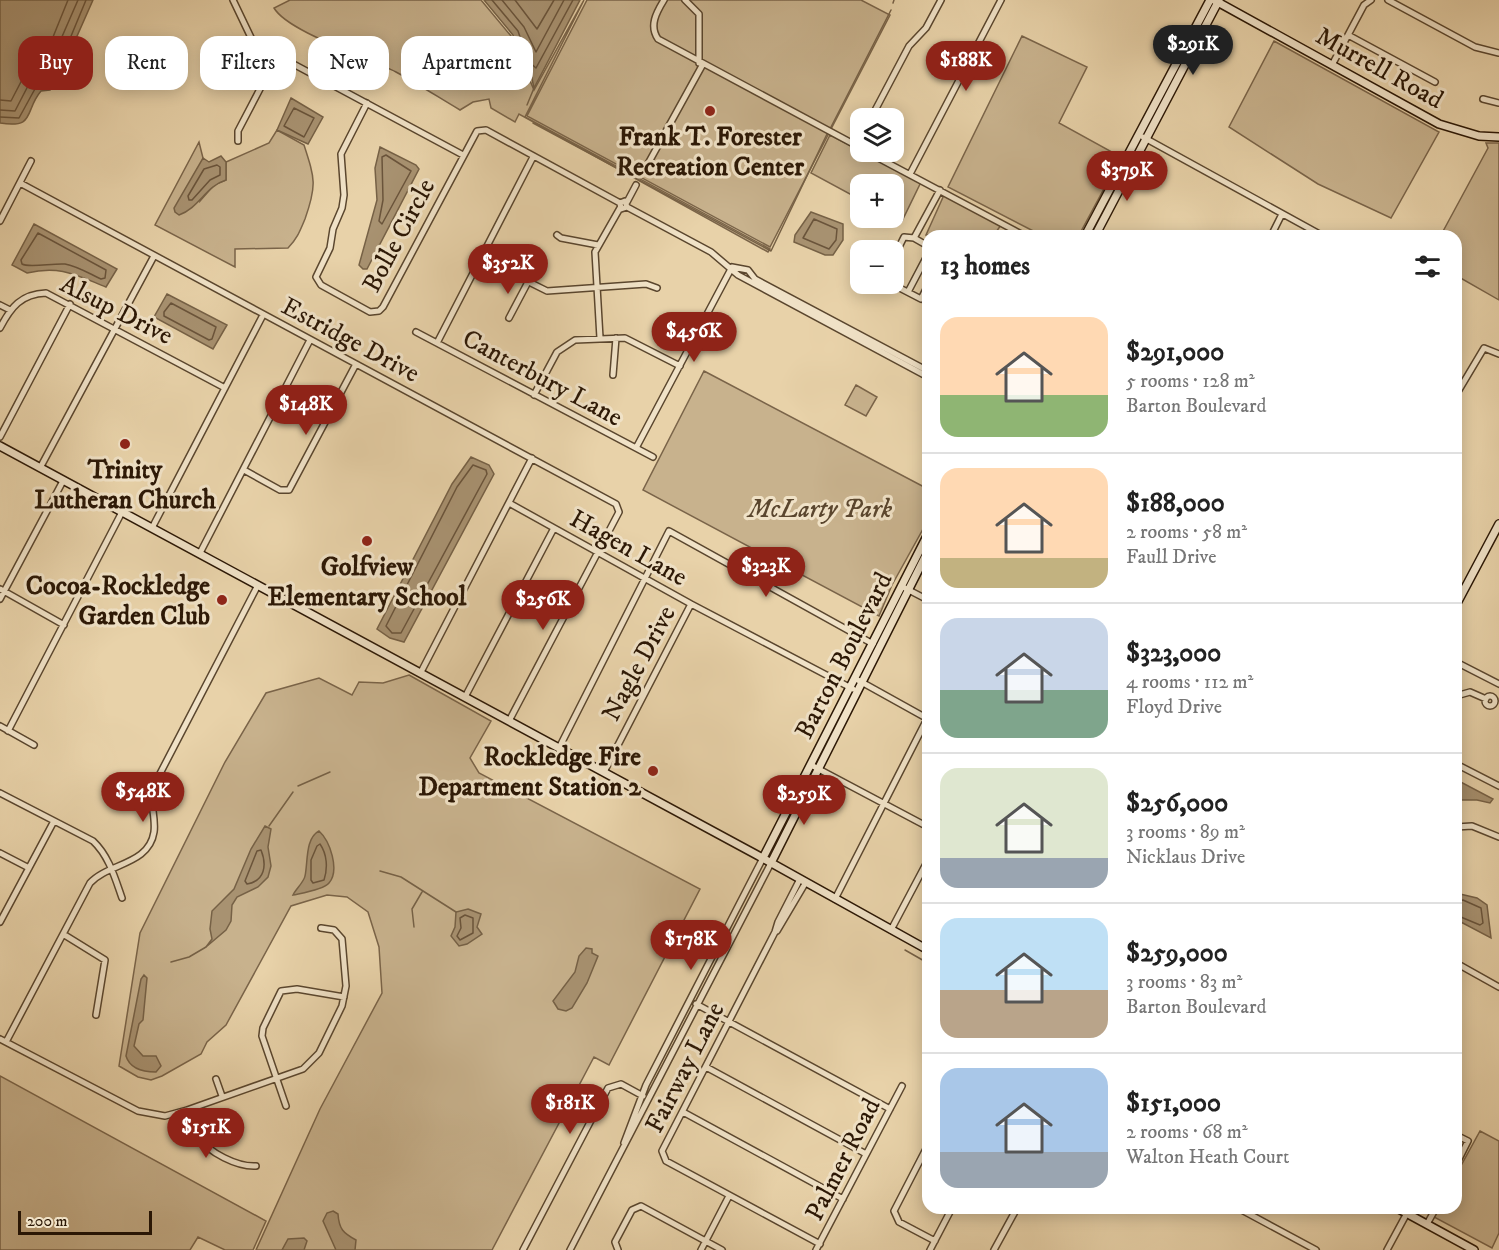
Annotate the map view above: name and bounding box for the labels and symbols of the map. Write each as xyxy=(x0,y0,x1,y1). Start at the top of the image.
street label: Murrell Road xyxy=(1310,20,1449,117)
pin: $291K xyxy=(1151,25,1235,76)
pin: $188K xyxy=(924,41,1008,92)
marker: Frank T. Forester Recreation Center xyxy=(703,104,717,118)
place label: Frank T. Forester Recreation Center xyxy=(616,121,804,184)
pin: $379K xyxy=(1085,151,1169,202)
street label: Bolle Circle xyxy=(356,173,443,298)
pin: $352K xyxy=(466,244,550,295)
street label: Alsup Drive xyxy=(54,268,178,353)
street label: Estridge Drive xyxy=(276,290,425,390)
pin: $456K xyxy=(652,312,736,363)
street label: Canterbury Lane xyxy=(456,322,628,434)
pin: $148K xyxy=(264,385,348,436)
marker: Trinity Lutheran Church xyxy=(118,437,132,451)
place label: Trinity Lutheran Church xyxy=(34,454,216,517)
park label: McLarty Park xyxy=(746,493,892,526)
street label: Hagen Lane xyxy=(564,502,693,594)
marker: Golfview Elementary School xyxy=(360,534,374,548)
pin: $323K xyxy=(724,547,808,598)
place label: Golfview Elementary School xyxy=(268,551,468,614)
street label: Barton Boulevard xyxy=(788,567,900,744)
place label: Cocoa-Rockledge Garden Club xyxy=(26,570,210,633)
pin: $256K xyxy=(501,580,585,631)
marker: Cocoa-Rockledge Garden Club xyxy=(215,593,229,607)
street label: Nagle Drive xyxy=(595,600,684,727)
place label: Rockledge Fire Department Station 2 xyxy=(419,741,642,804)
marker: Rockledge Fire Department Station 2 xyxy=(646,764,660,778)
pin: $548K xyxy=(101,772,185,823)
pin: $259K xyxy=(762,775,846,826)
pin: $178K xyxy=(649,920,733,971)
street label: Fairway Lane xyxy=(638,997,732,1139)
pin: $181K xyxy=(528,1084,612,1135)
street label: Palmer Road xyxy=(798,1093,888,1227)
pin: $151K xyxy=(164,1108,248,1159)
scale bar xyxy=(18,1208,152,1236)

